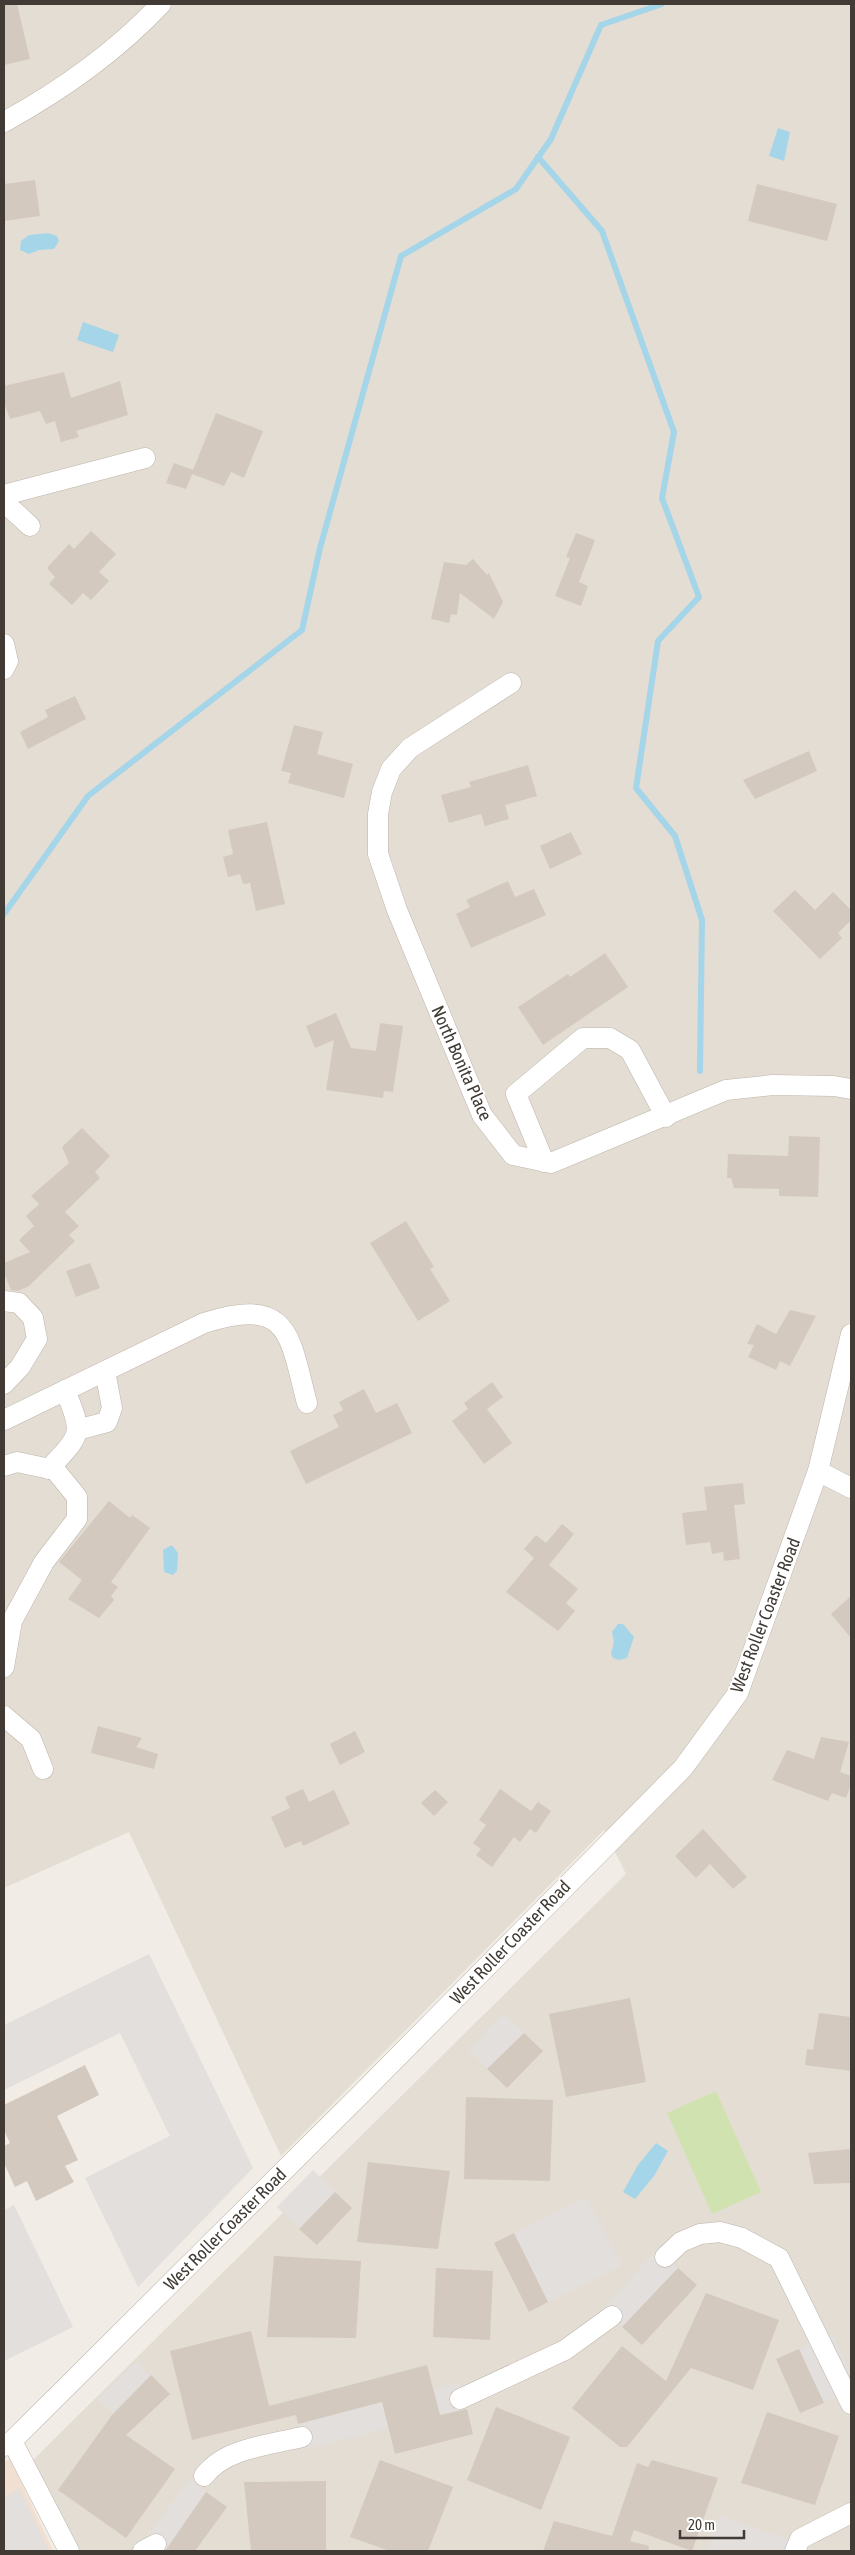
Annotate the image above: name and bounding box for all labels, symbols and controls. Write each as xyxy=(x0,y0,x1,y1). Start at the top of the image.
street label: North Bonita Place xyxy=(427,1002,497,1124)
street label: West Roller Coaster Road xyxy=(726,1535,804,1695)
street label: West Roller Coaster Road xyxy=(445,1876,575,2008)
street label: West Roller Coaster Road xyxy=(160,2164,290,2294)
scale bar xyxy=(680,2508,744,2540)
text: 20 m xyxy=(688,2516,715,2533)

